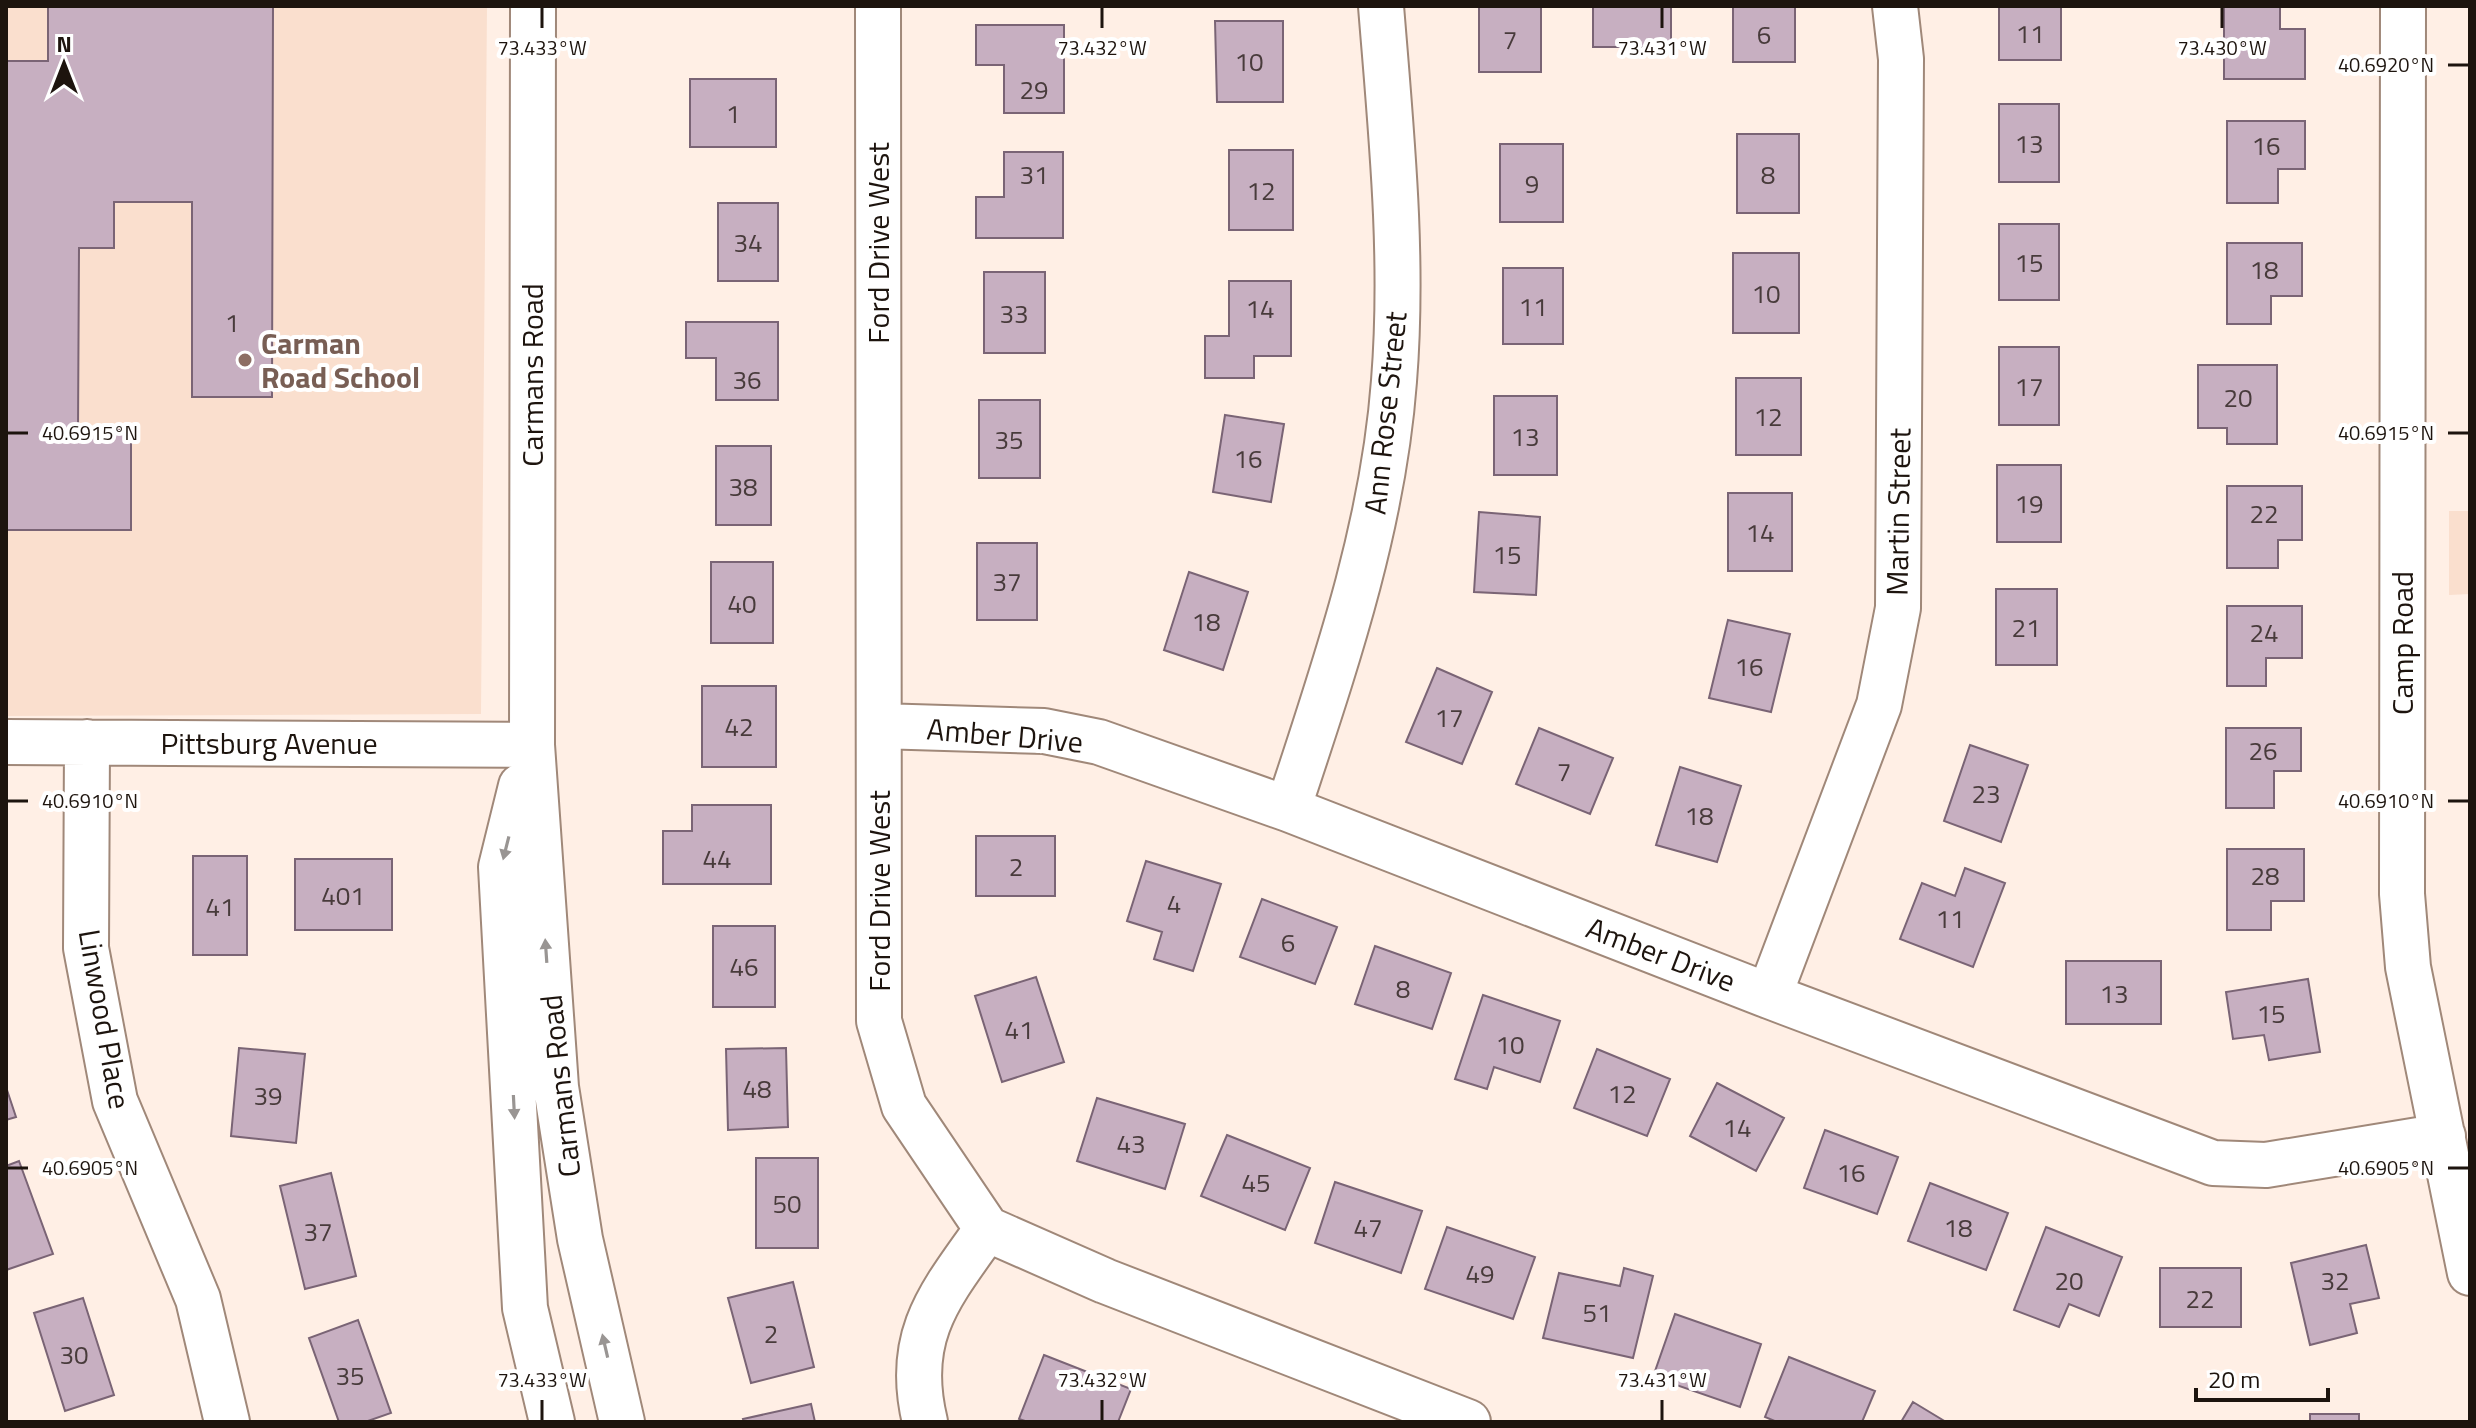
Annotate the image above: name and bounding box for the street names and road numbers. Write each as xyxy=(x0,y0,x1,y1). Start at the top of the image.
street label: Ford Drive West xyxy=(855,142,901,344)
street label: Carmans Road xyxy=(509,283,555,467)
street label: Ann Rose Street xyxy=(1351,309,1419,517)
street label: Martin Street xyxy=(1874,427,1922,596)
street label: Camp Road xyxy=(2379,571,2425,715)
street label: Amber Drive xyxy=(925,705,1085,765)
street label: Pittsburg Avenue xyxy=(160,720,378,766)
street label: Ford Drive West xyxy=(856,790,902,992)
street label: Amber Drive xyxy=(1580,904,1742,1004)
street label: Linwood Place xyxy=(67,926,143,1112)
street label: Carmans Road xyxy=(528,992,592,1180)

